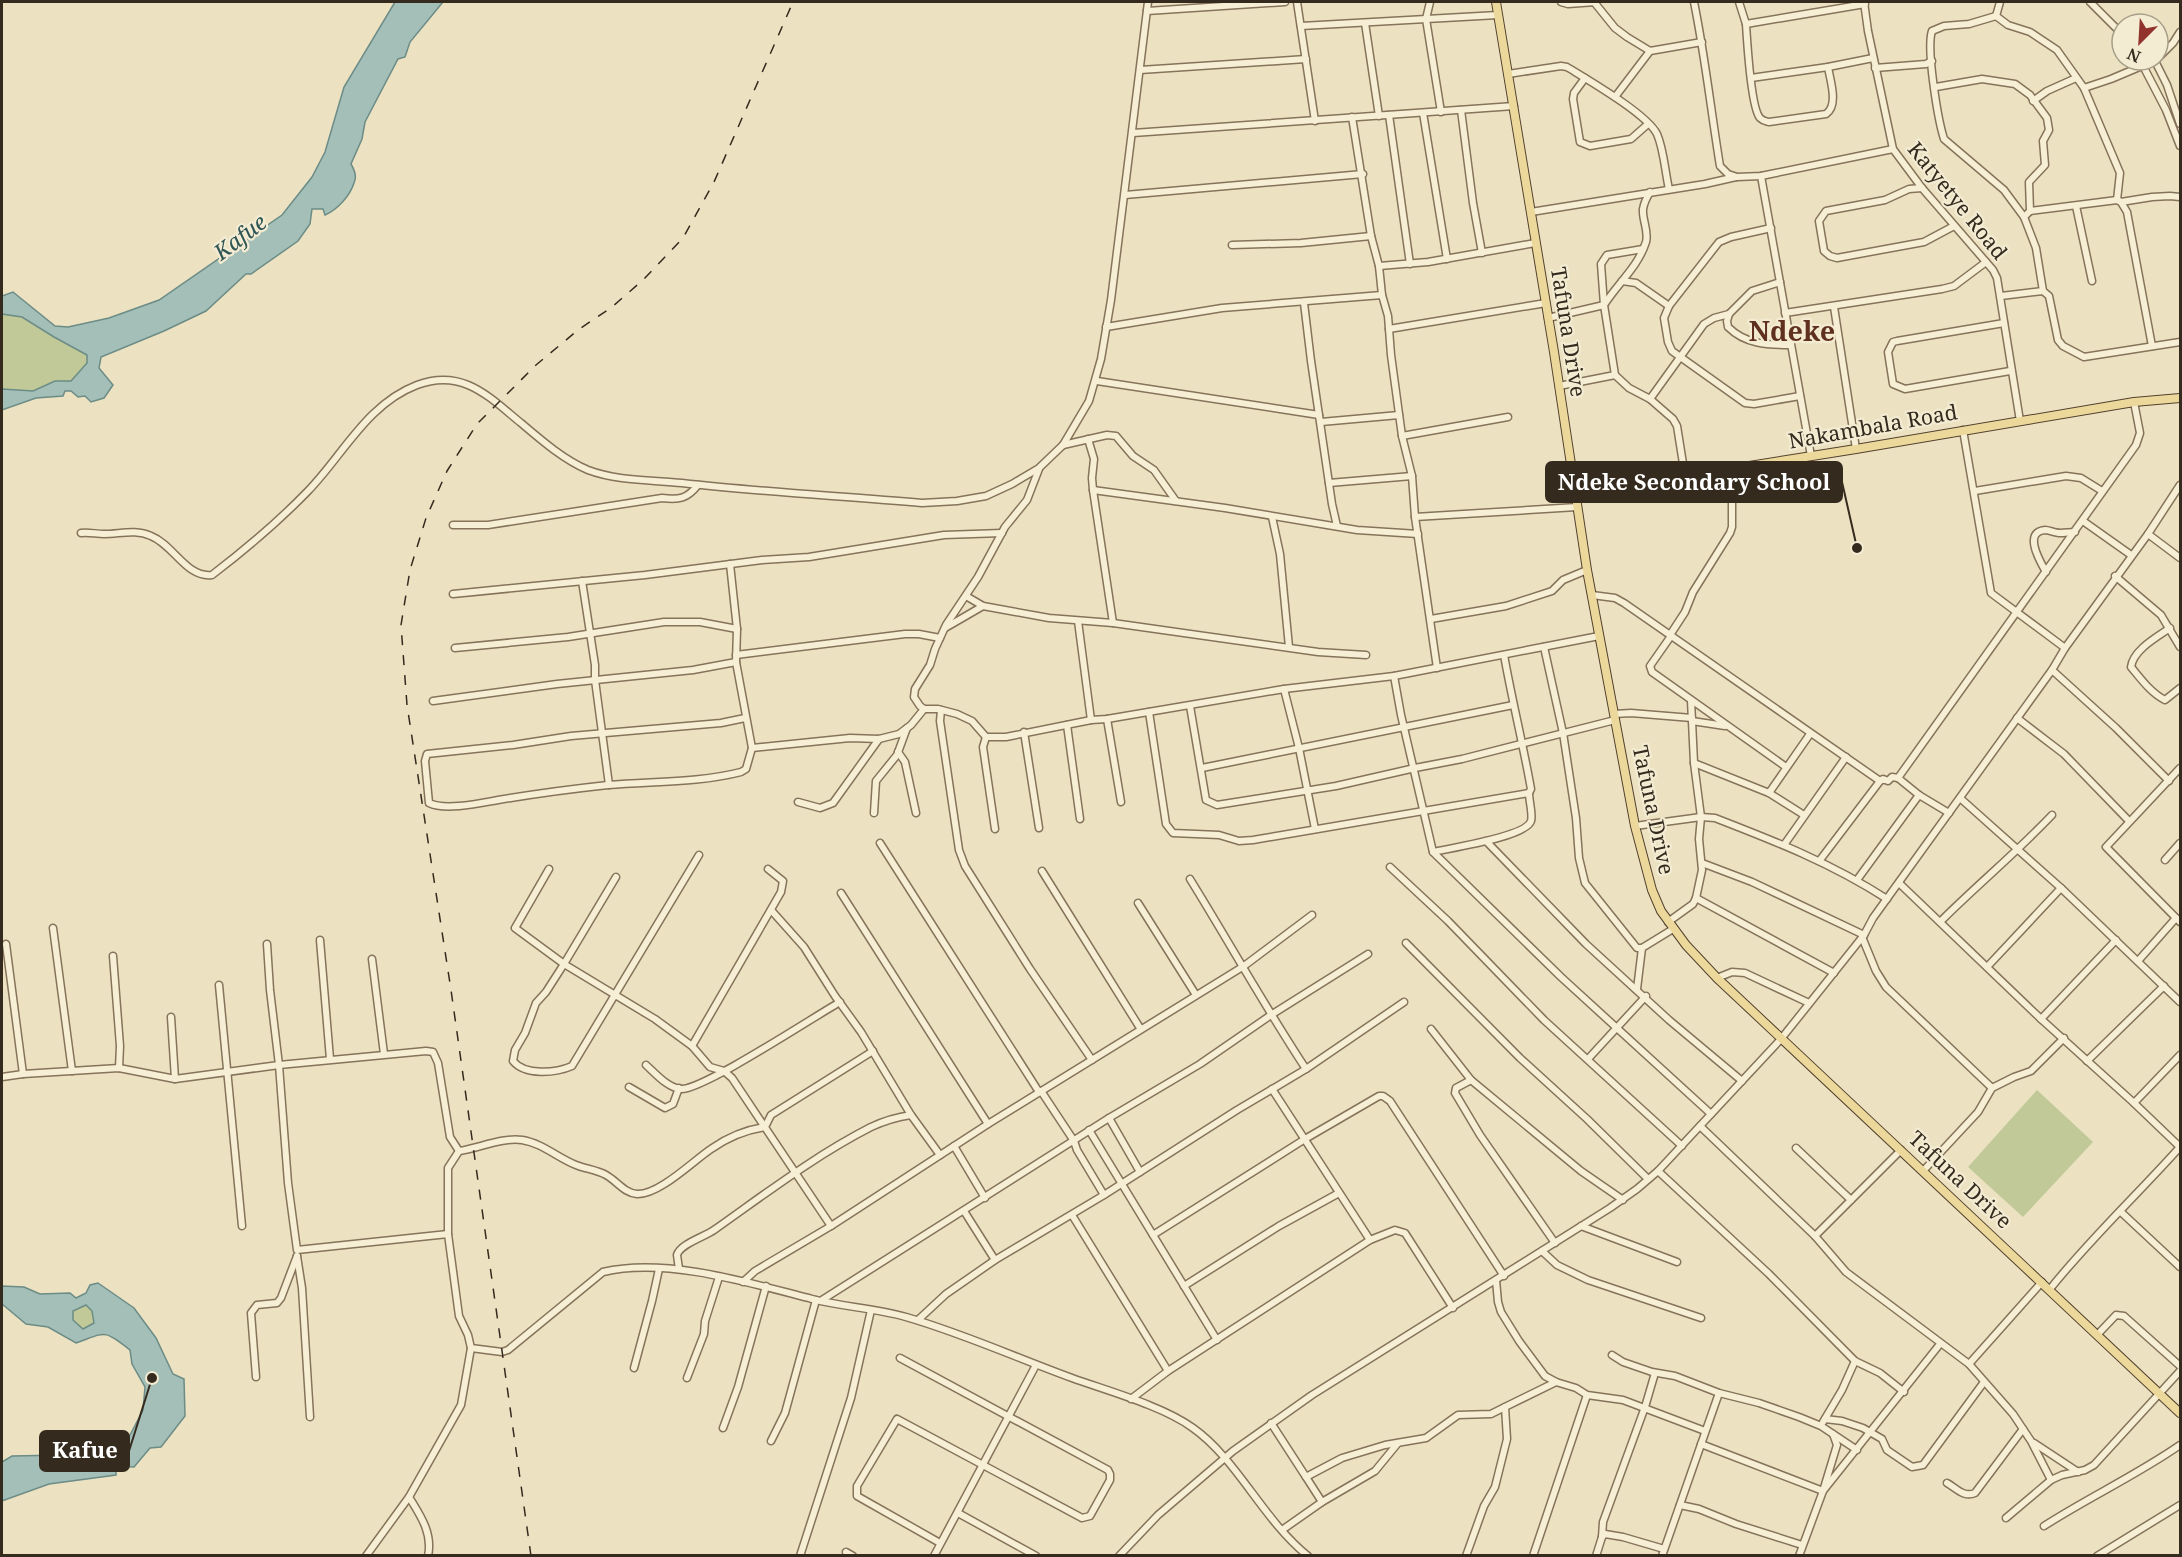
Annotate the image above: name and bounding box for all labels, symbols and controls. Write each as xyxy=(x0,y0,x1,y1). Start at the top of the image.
north arrow xyxy=(2110,12,2170,72)
text: N xyxy=(2123,43,2144,68)
street label: Katyetye Road xyxy=(1902,136,2014,265)
water label: Kafue xyxy=(206,206,272,267)
street label: Tafuna Drive xyxy=(1545,265,1593,399)
district label: Ndeke xyxy=(1749,312,1835,349)
street label: Nakambala Road xyxy=(1786,397,1960,455)
callout: Ndeke Secondary School xyxy=(1546,462,1842,502)
text: Ndeke Secondary School xyxy=(1558,466,1830,496)
street label: Tafuna Drive xyxy=(1627,743,1681,877)
street label: Tafuna Drive xyxy=(1903,1124,2018,1234)
callout: Kafue xyxy=(40,1431,129,1471)
text: Kafue xyxy=(52,1434,118,1464)

